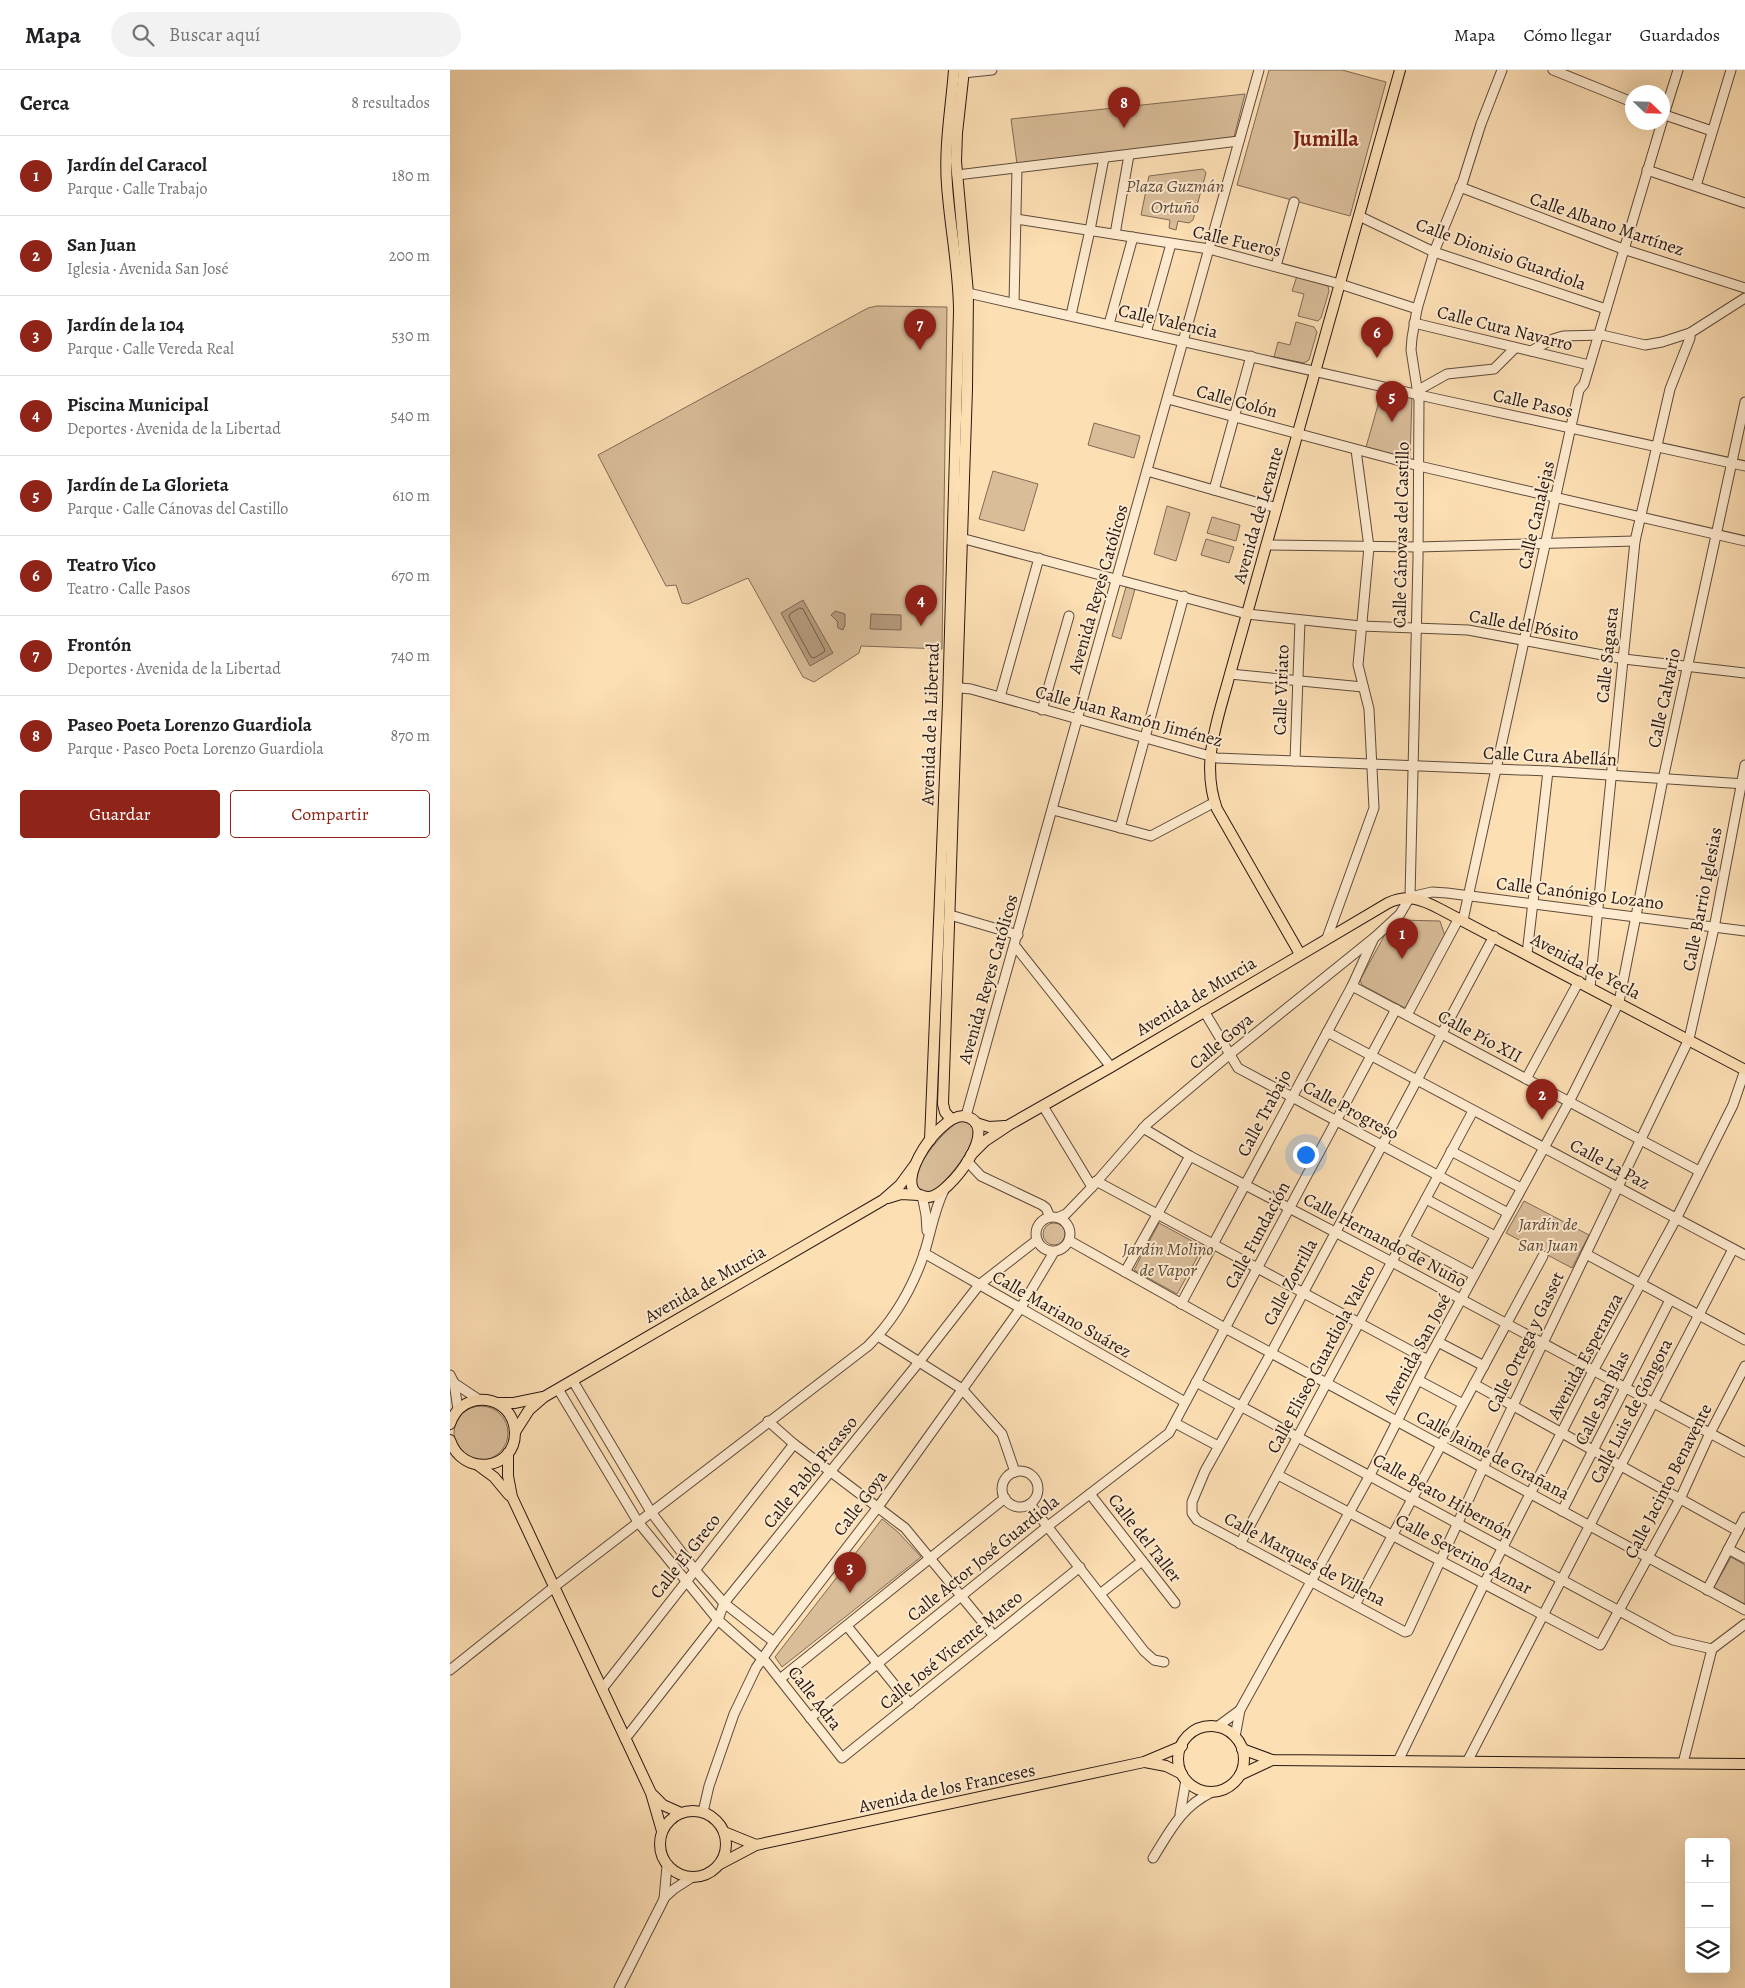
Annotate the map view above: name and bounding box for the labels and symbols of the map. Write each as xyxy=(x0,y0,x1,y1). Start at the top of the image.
north arrow xyxy=(1625,85,1670,130)
pin: 8 xyxy=(1108,87,1140,128)
district label: Jumilla xyxy=(1293,124,1359,154)
park label: Plaza Guzmán Ortuño xyxy=(1126,174,1224,219)
street label: Calle Albano Martínez xyxy=(1526,186,1688,262)
street label: Calle Dionisio Guardiola xyxy=(1413,212,1590,296)
street label: Calle Fueros xyxy=(1190,219,1284,263)
street label: Calle Valencia xyxy=(1116,298,1221,344)
street label: Calle Cura Navarro xyxy=(1435,300,1575,356)
pin: 7 xyxy=(904,309,936,350)
pin: 6 xyxy=(1361,317,1393,358)
street label: Calle Colón xyxy=(1194,379,1280,423)
pin: 5 xyxy=(1376,381,1408,422)
street label: Calle Pasos xyxy=(1491,383,1575,423)
street label: Calle Cánovas del Castillo xyxy=(1387,442,1415,628)
street label: Avenida de Levante xyxy=(1227,444,1289,587)
street label: Calle Canalejas xyxy=(1512,458,1560,572)
street label: Avenida Reyes Católicos xyxy=(1062,501,1134,677)
pin: 4 xyxy=(905,585,937,626)
street label: Calle del Pósito xyxy=(1467,604,1581,646)
street label: Calle Sagasta xyxy=(1590,605,1624,704)
street label: Avenida de la Libertad xyxy=(915,642,945,807)
street label: Calle Viriato xyxy=(1267,644,1295,736)
street label: Calle Calvario xyxy=(1642,646,1686,750)
street label: Calle Juan Ramón Jiménez xyxy=(1033,679,1225,753)
street label: Calle Cura Abellán xyxy=(1482,741,1618,772)
street label: Calle Barrio Iglesias xyxy=(1676,825,1728,973)
street label: Calle Canónigo Lozano xyxy=(1495,871,1665,915)
street label: Avenida Reyes Católicos xyxy=(952,891,1024,1067)
pin: 1 xyxy=(1386,918,1418,959)
street label: Avenida de Yecla xyxy=(1526,926,1646,1005)
street label: Avenida de Murcia xyxy=(1131,950,1261,1042)
street label: Calle Pío XII xyxy=(1434,1004,1526,1068)
street label: Calle Goya xyxy=(1184,1007,1258,1075)
street label: Calle Trabajo xyxy=(1231,1065,1297,1161)
street label: Calle Progreso xyxy=(1299,1075,1403,1145)
pin: 2 xyxy=(1526,1079,1558,1120)
street label: Calle La Paz xyxy=(1566,1133,1654,1195)
your location xyxy=(1293,1142,1319,1168)
street label: Calle Fundación xyxy=(1219,1177,1295,1293)
street label: Calle Hernando de Nuño xyxy=(1299,1187,1471,1293)
park label: Jardín de San Juan xyxy=(1517,1212,1578,1257)
street label: Calle Zorrilla xyxy=(1257,1234,1323,1330)
park label: Jardín Molino de Vapor xyxy=(1121,1237,1214,1282)
street label: Avenida de Murcia xyxy=(639,1239,771,1329)
street label: Calle Eliseo Guardiola Valero xyxy=(1261,1260,1381,1458)
street label: Calle Mariano Suárez xyxy=(988,1264,1136,1364)
street label: Calle Ortega y Gasset xyxy=(1480,1267,1570,1417)
street label: Avenida Esperanza xyxy=(1541,1288,1629,1424)
street label: Avenida San José xyxy=(1377,1289,1456,1410)
street label: Calle Luis de Góngora xyxy=(1584,1334,1678,1488)
street label: Calle San Blas xyxy=(1569,1347,1635,1449)
street label: Calle Jacinto Benavente xyxy=(1618,1399,1718,1563)
street label: Calle Jaime de Grañana xyxy=(1412,1404,1574,1506)
street label: Calle Pablo Picasso xyxy=(757,1411,863,1533)
street label: Calle Beato Hibernón xyxy=(1369,1447,1518,1545)
street label: Calle Goya xyxy=(827,1465,893,1541)
street label: Calle Actor José Guardiola xyxy=(902,1489,1065,1627)
street label: Calle del Taller xyxy=(1103,1489,1187,1588)
street label: Calle Marques de Villena xyxy=(1220,1506,1391,1612)
street label: Calle Severino Aznar xyxy=(1392,1508,1537,1600)
street label: Calle El Greco xyxy=(644,1509,726,1603)
pin: 3 xyxy=(834,1552,866,1593)
street label: Calle José Vicente Mateo xyxy=(874,1585,1028,1715)
street label: Calle Adra xyxy=(782,1661,848,1735)
street label: Avenida de los Franceses xyxy=(856,1758,1037,1819)

